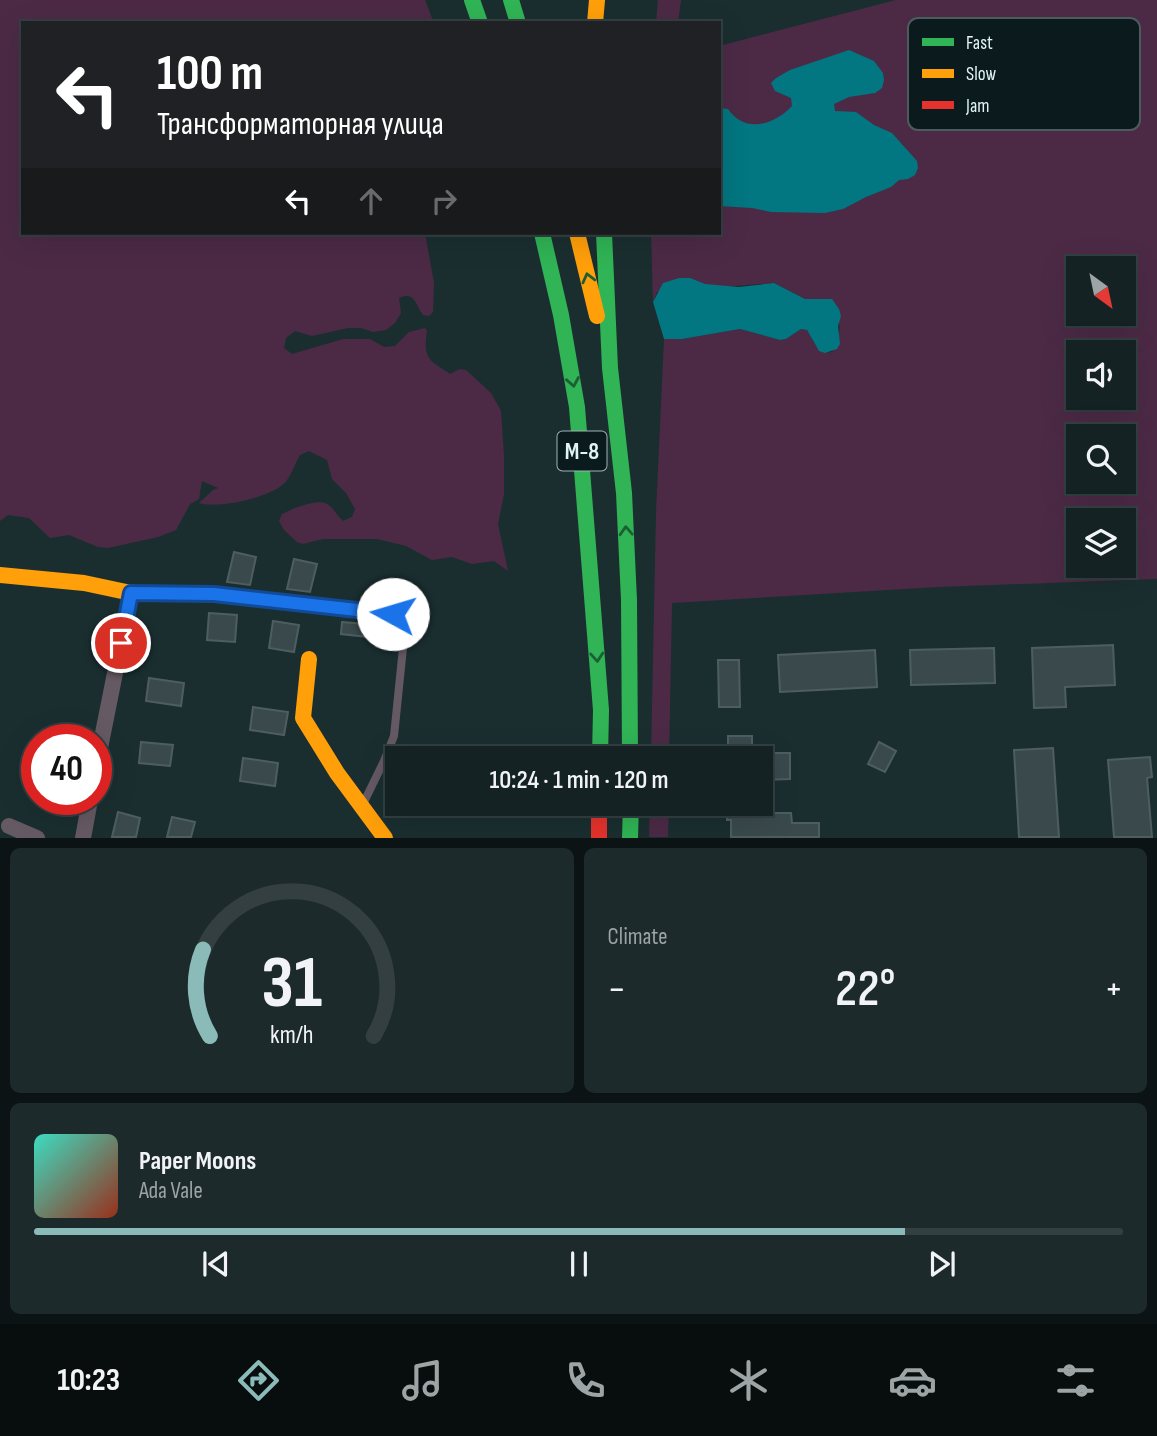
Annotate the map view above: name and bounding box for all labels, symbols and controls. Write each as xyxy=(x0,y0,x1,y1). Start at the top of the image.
legend xyxy=(908,18,1140,130)
text: Fast xyxy=(966,32,993,55)
text: 100 m xyxy=(157,45,263,104)
icon: left xyxy=(42,49,133,140)
text: Slow xyxy=(966,63,996,86)
text: Jam xyxy=(965,95,989,118)
text: Трансформаторная улица xyxy=(157,105,444,144)
icon: left xyxy=(279,182,317,220)
icon: ahead xyxy=(352,182,390,220)
icon: right xyxy=(425,182,463,220)
north arrow xyxy=(1066,256,1136,326)
map controls xyxy=(1066,256,1136,578)
one-way arrow xyxy=(582,272,596,284)
button: sound xyxy=(1066,340,1136,410)
one-way arrow xyxy=(565,376,580,388)
button: search xyxy=(1066,424,1136,494)
road number: М-8 xyxy=(558,432,606,471)
button: layers xyxy=(1066,508,1136,578)
one-way arrow xyxy=(619,526,634,537)
position arrow xyxy=(356,577,430,651)
pin xyxy=(91,613,151,673)
icon: arrive xyxy=(102,624,140,662)
one-way arrow xyxy=(589,652,604,663)
speed limit sign: 40 xyxy=(21,724,112,815)
text: 10:24 · 1 min · 120 m xyxy=(490,765,668,796)
text: Climate xyxy=(608,923,667,951)
text: 31 xyxy=(261,941,322,1029)
text: 22° xyxy=(835,958,896,1021)
text: − xyxy=(608,967,626,1012)
text: + xyxy=(1104,967,1123,1012)
text: km/h xyxy=(270,1020,313,1051)
text: Paper Moons xyxy=(139,1146,256,1177)
text: Ada Vale xyxy=(139,1177,203,1205)
icon: previous xyxy=(197,1245,235,1283)
icon: pause xyxy=(560,1245,598,1283)
icon: next xyxy=(923,1245,961,1283)
icon: directions xyxy=(234,1356,283,1405)
icon: music xyxy=(398,1356,447,1405)
icon: phone xyxy=(561,1356,610,1405)
icon: climate xyxy=(724,1356,773,1405)
icon: car xyxy=(888,1356,937,1405)
icon: filters xyxy=(1051,1356,1100,1405)
text: 10:23 xyxy=(57,1361,120,1400)

